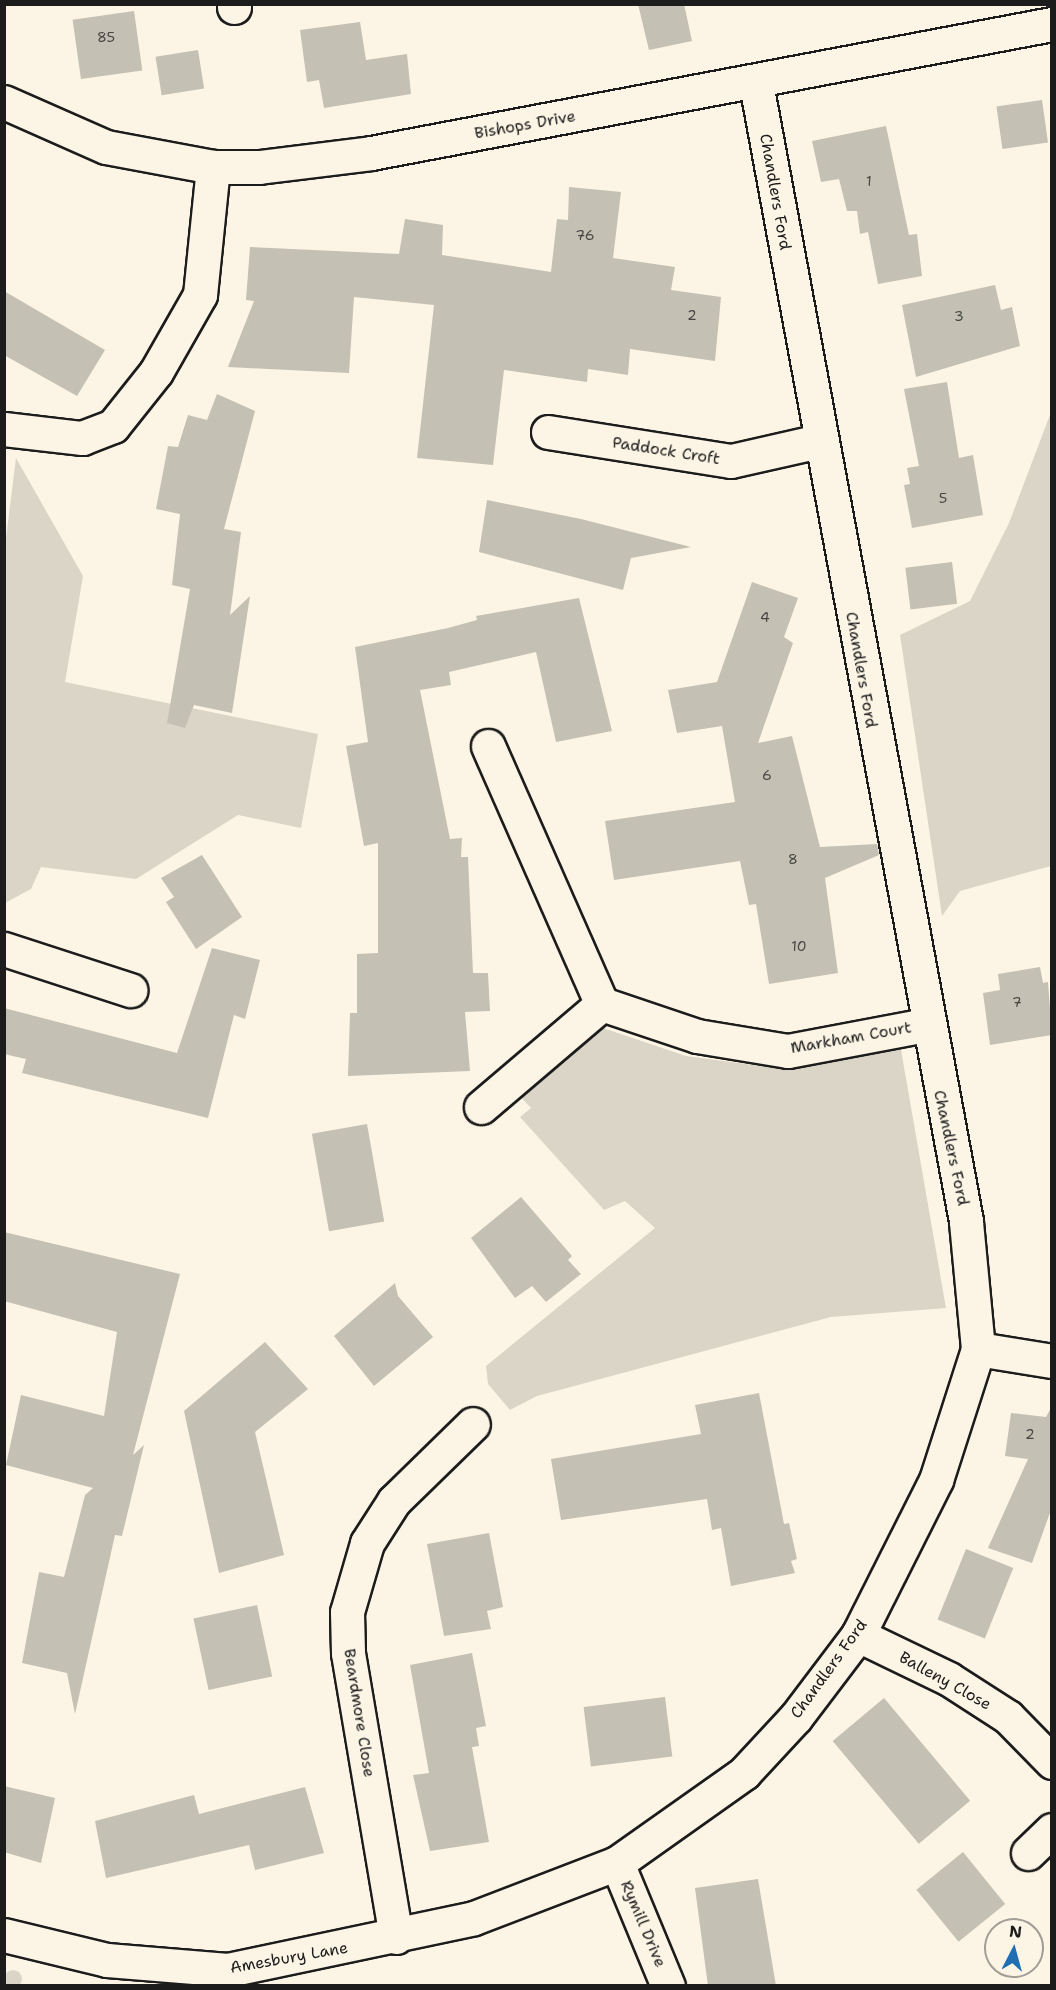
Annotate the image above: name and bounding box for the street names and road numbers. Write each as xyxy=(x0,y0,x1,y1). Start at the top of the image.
street label: Bishops Drive xyxy=(473,107,577,143)
street label: Chandlers Ford xyxy=(755,132,795,252)
street label: Paddock Croft xyxy=(611,433,721,469)
street label: Chandlers Ford xyxy=(841,610,881,730)
street label: Markham Court xyxy=(789,1018,913,1058)
street label: Chandlers Ford xyxy=(929,1088,973,1208)
street label: Chandlers Ford xyxy=(787,1616,871,1722)
street label: Beardmore Close xyxy=(339,1647,379,1779)
street label: Balleny Close xyxy=(896,1648,994,1714)
street label: Rymill Drive xyxy=(616,1878,670,1970)
street label: Amesbury Lane xyxy=(229,1938,349,1978)

